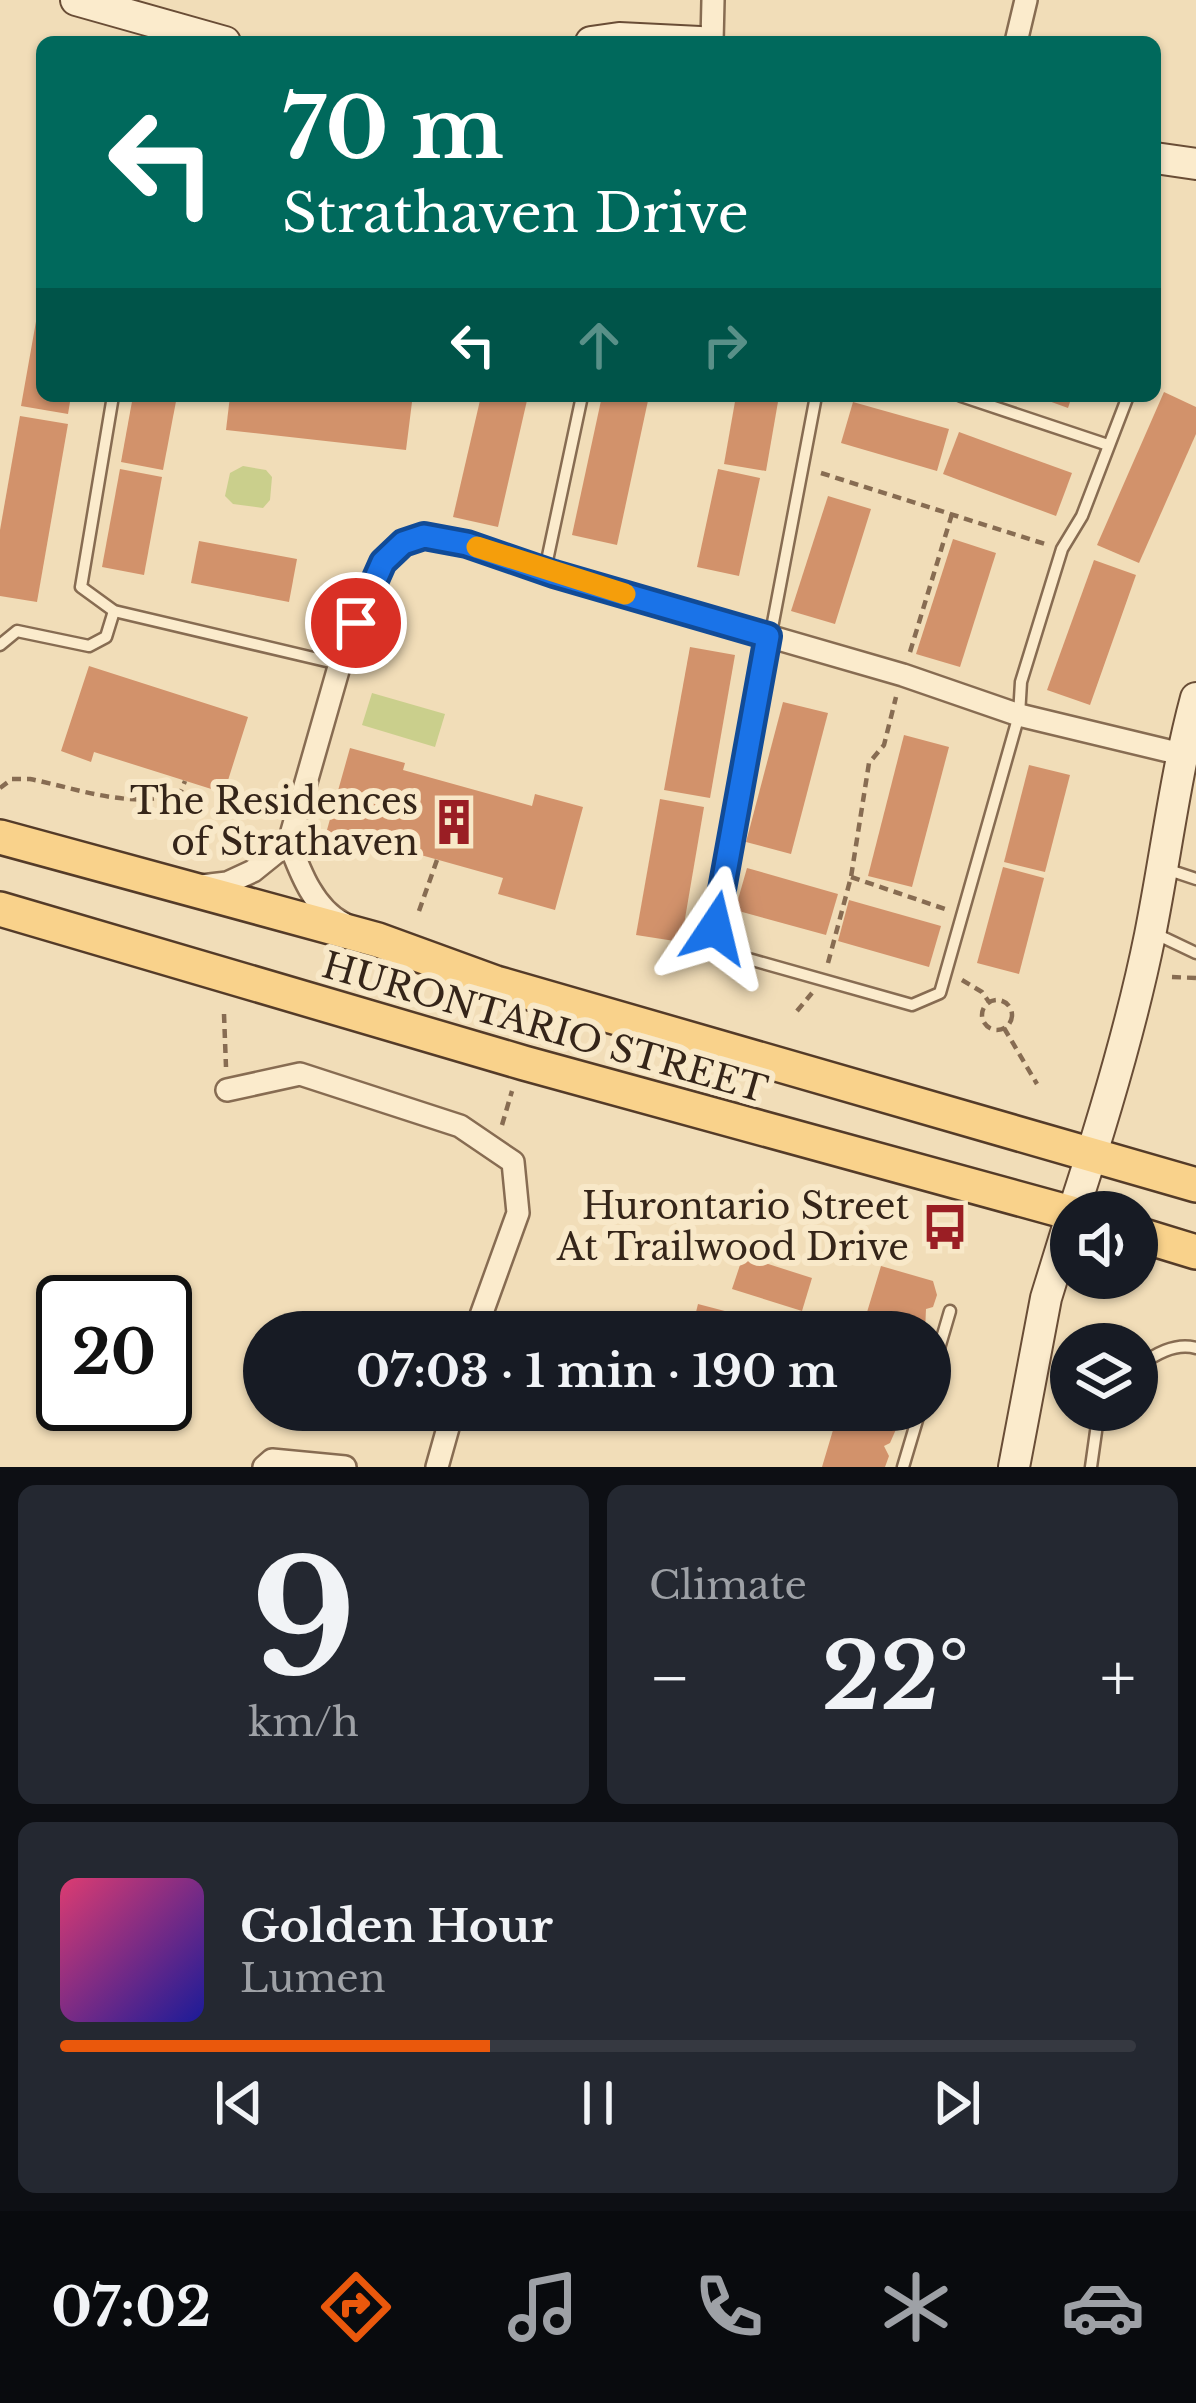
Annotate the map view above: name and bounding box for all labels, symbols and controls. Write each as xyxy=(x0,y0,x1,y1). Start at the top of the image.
text: 70 m xyxy=(282,77,504,181)
icon: left xyxy=(84,84,240,240)
text: Strathaven Drive xyxy=(282,180,749,247)
icon: left xyxy=(440,312,506,378)
icon: ahead xyxy=(566,312,632,378)
icon: right xyxy=(692,312,758,378)
pin xyxy=(305,572,407,674)
icon: arrive xyxy=(323,590,389,656)
place label: The Residences of Strathaven xyxy=(130,779,418,865)
building icon: The Residences of Strathaven xyxy=(429,797,479,847)
position arrow xyxy=(652,865,778,991)
street label: HURONTARIO STREET xyxy=(317,942,773,1113)
place label: Hurontario Street At Trailwood Drive xyxy=(556,1184,909,1270)
map controls xyxy=(1050,1191,1158,1431)
button: sound xyxy=(1050,1191,1158,1299)
bus stop icon: Hurontario Street At Trailwood Drive xyxy=(920,1202,970,1252)
speed limit sign: 20 xyxy=(36,1275,192,1431)
button: layers xyxy=(1050,1323,1158,1431)
text: 07:03 · 1 min · 190 m xyxy=(356,1343,838,1399)
text: 9 xyxy=(251,1523,356,1716)
text: Climate xyxy=(649,1561,807,1610)
text: 22° xyxy=(822,1622,969,1733)
text: − xyxy=(649,1637,691,1719)
text: + xyxy=(1100,1637,1136,1719)
text: km/h xyxy=(248,1698,359,1747)
text: Golden Hour xyxy=(240,1898,553,1954)
text: Lumen xyxy=(240,1954,386,2003)
icon: previous xyxy=(206,2070,272,2136)
icon: pause xyxy=(565,2070,631,2136)
icon: next xyxy=(924,2070,990,2136)
icon: directions xyxy=(314,2265,398,2349)
icon: music xyxy=(501,2265,585,2349)
icon: phone xyxy=(687,2265,771,2349)
icon: climate xyxy=(874,2265,958,2349)
icon: car xyxy=(1061,2265,1145,2349)
text: 07:02 xyxy=(51,2274,211,2341)

